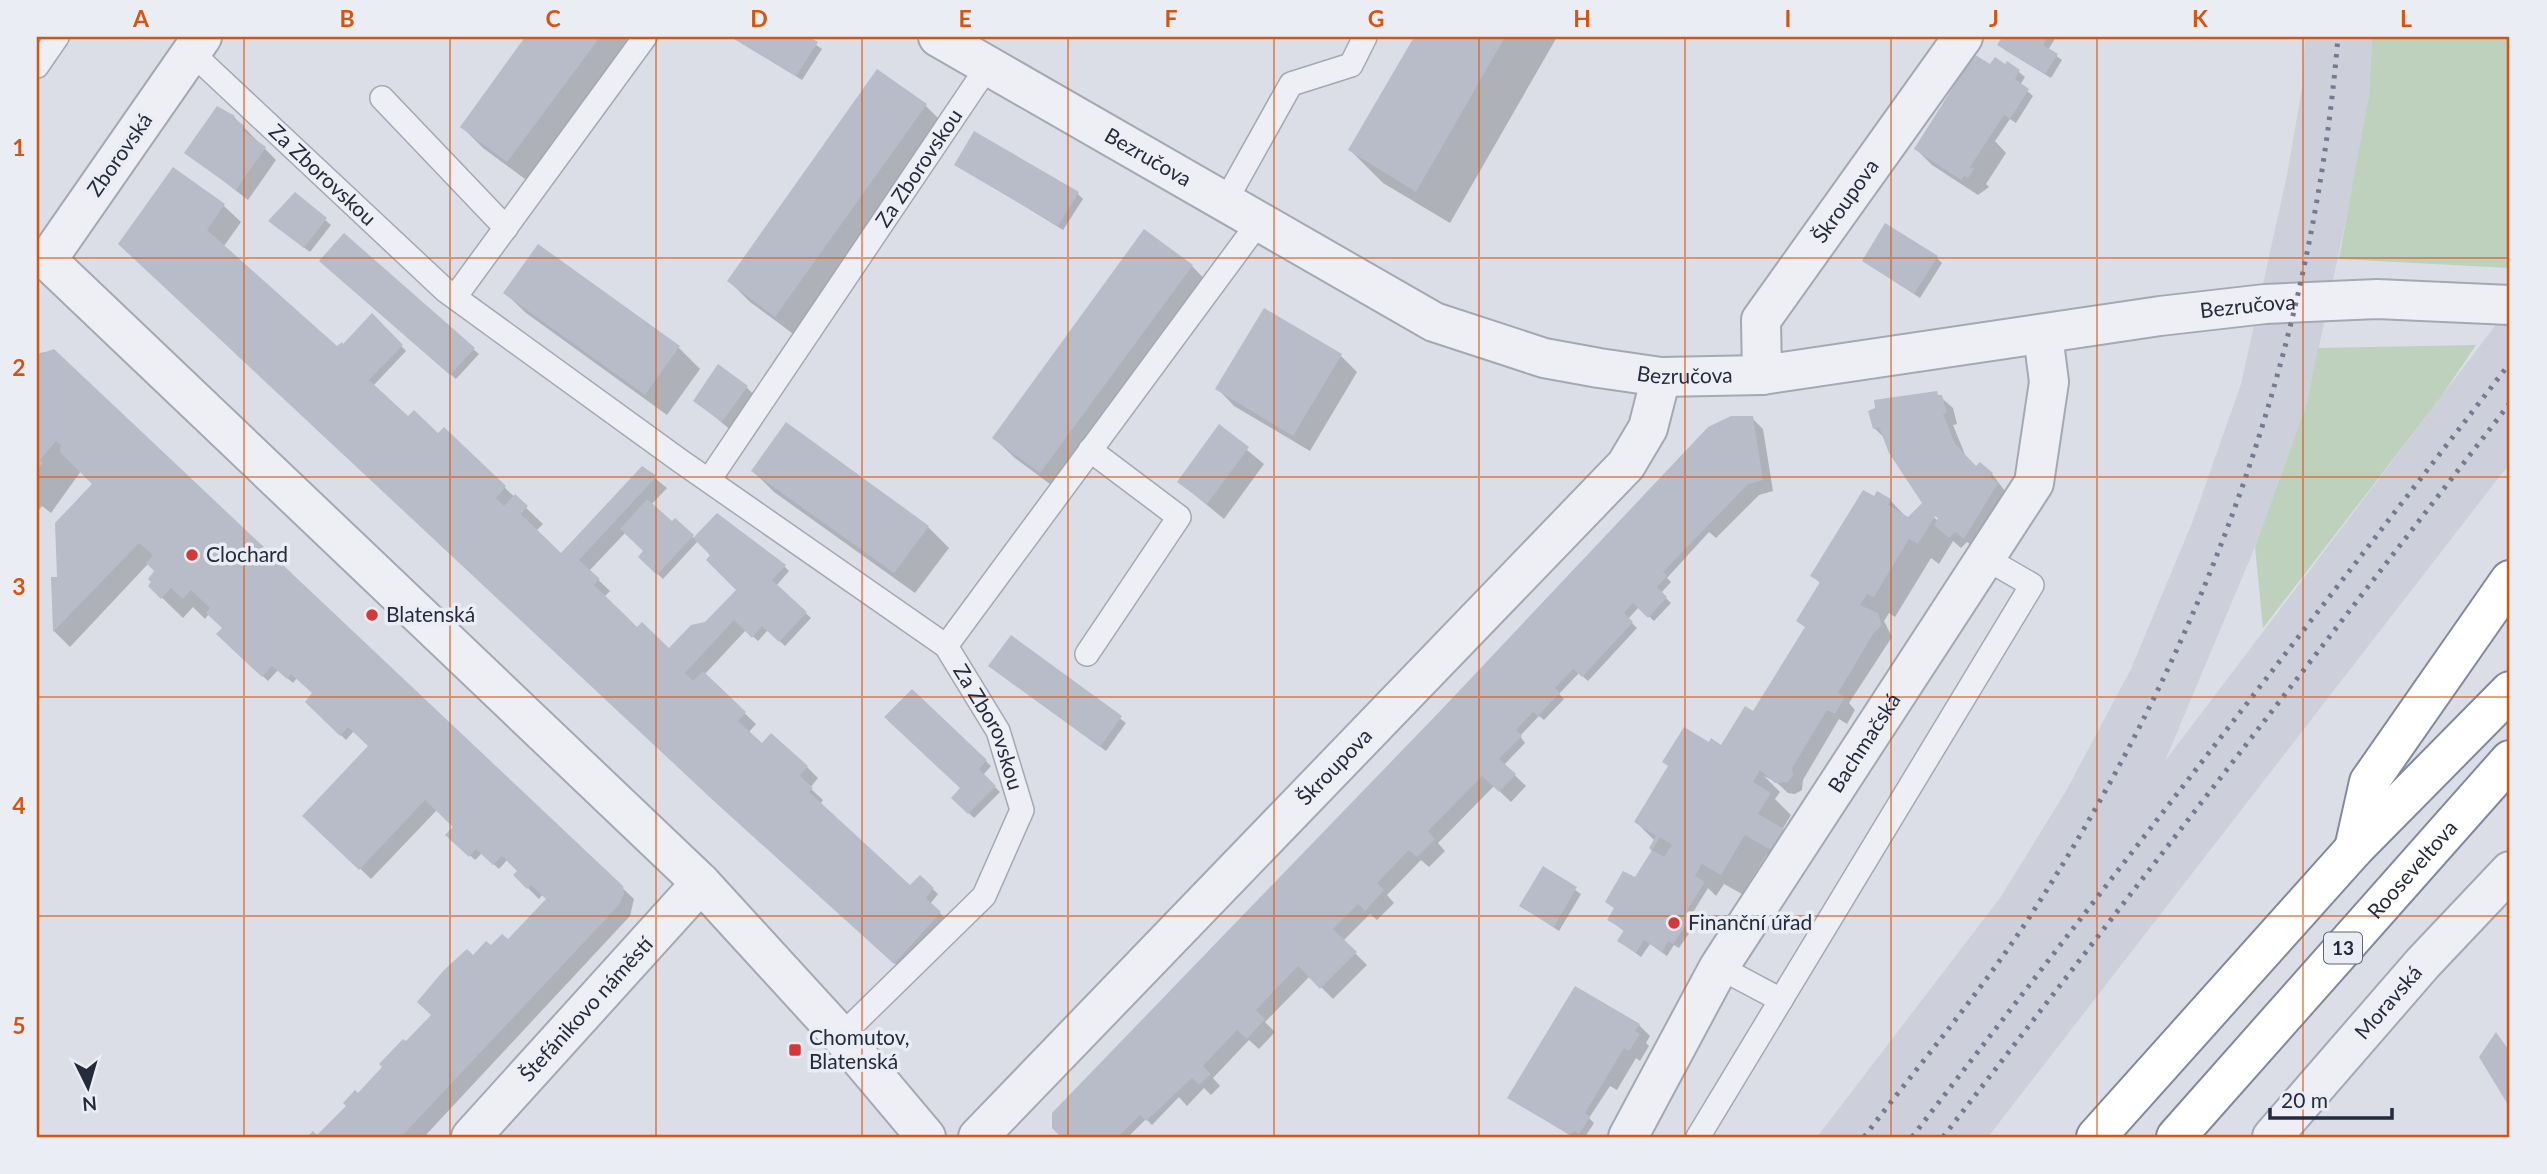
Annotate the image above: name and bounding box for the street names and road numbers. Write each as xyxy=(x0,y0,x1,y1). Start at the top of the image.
street label: Za Zborovskou xyxy=(869,104,967,231)
street label: Zborovská xyxy=(81,108,157,201)
street label: Za Zborovskou xyxy=(265,118,382,230)
street label: Bezručova xyxy=(1101,122,1196,191)
street label: Škroupova xyxy=(1806,153,1883,247)
street label: Bezručova xyxy=(2198,289,2296,322)
street label: Bezručova xyxy=(1635,360,1733,388)
street label: Za Zborovskou xyxy=(949,659,1029,793)
street label: Bachmačská xyxy=(1822,688,1905,797)
street label: Škroupova xyxy=(1291,722,1376,810)
street label: Rooseveltova xyxy=(2361,814,2462,923)
street label: Štefánikovo náměstí xyxy=(514,930,658,1086)
road number: 13 xyxy=(2324,932,2362,964)
street label: Moravská xyxy=(2349,960,2426,1044)

